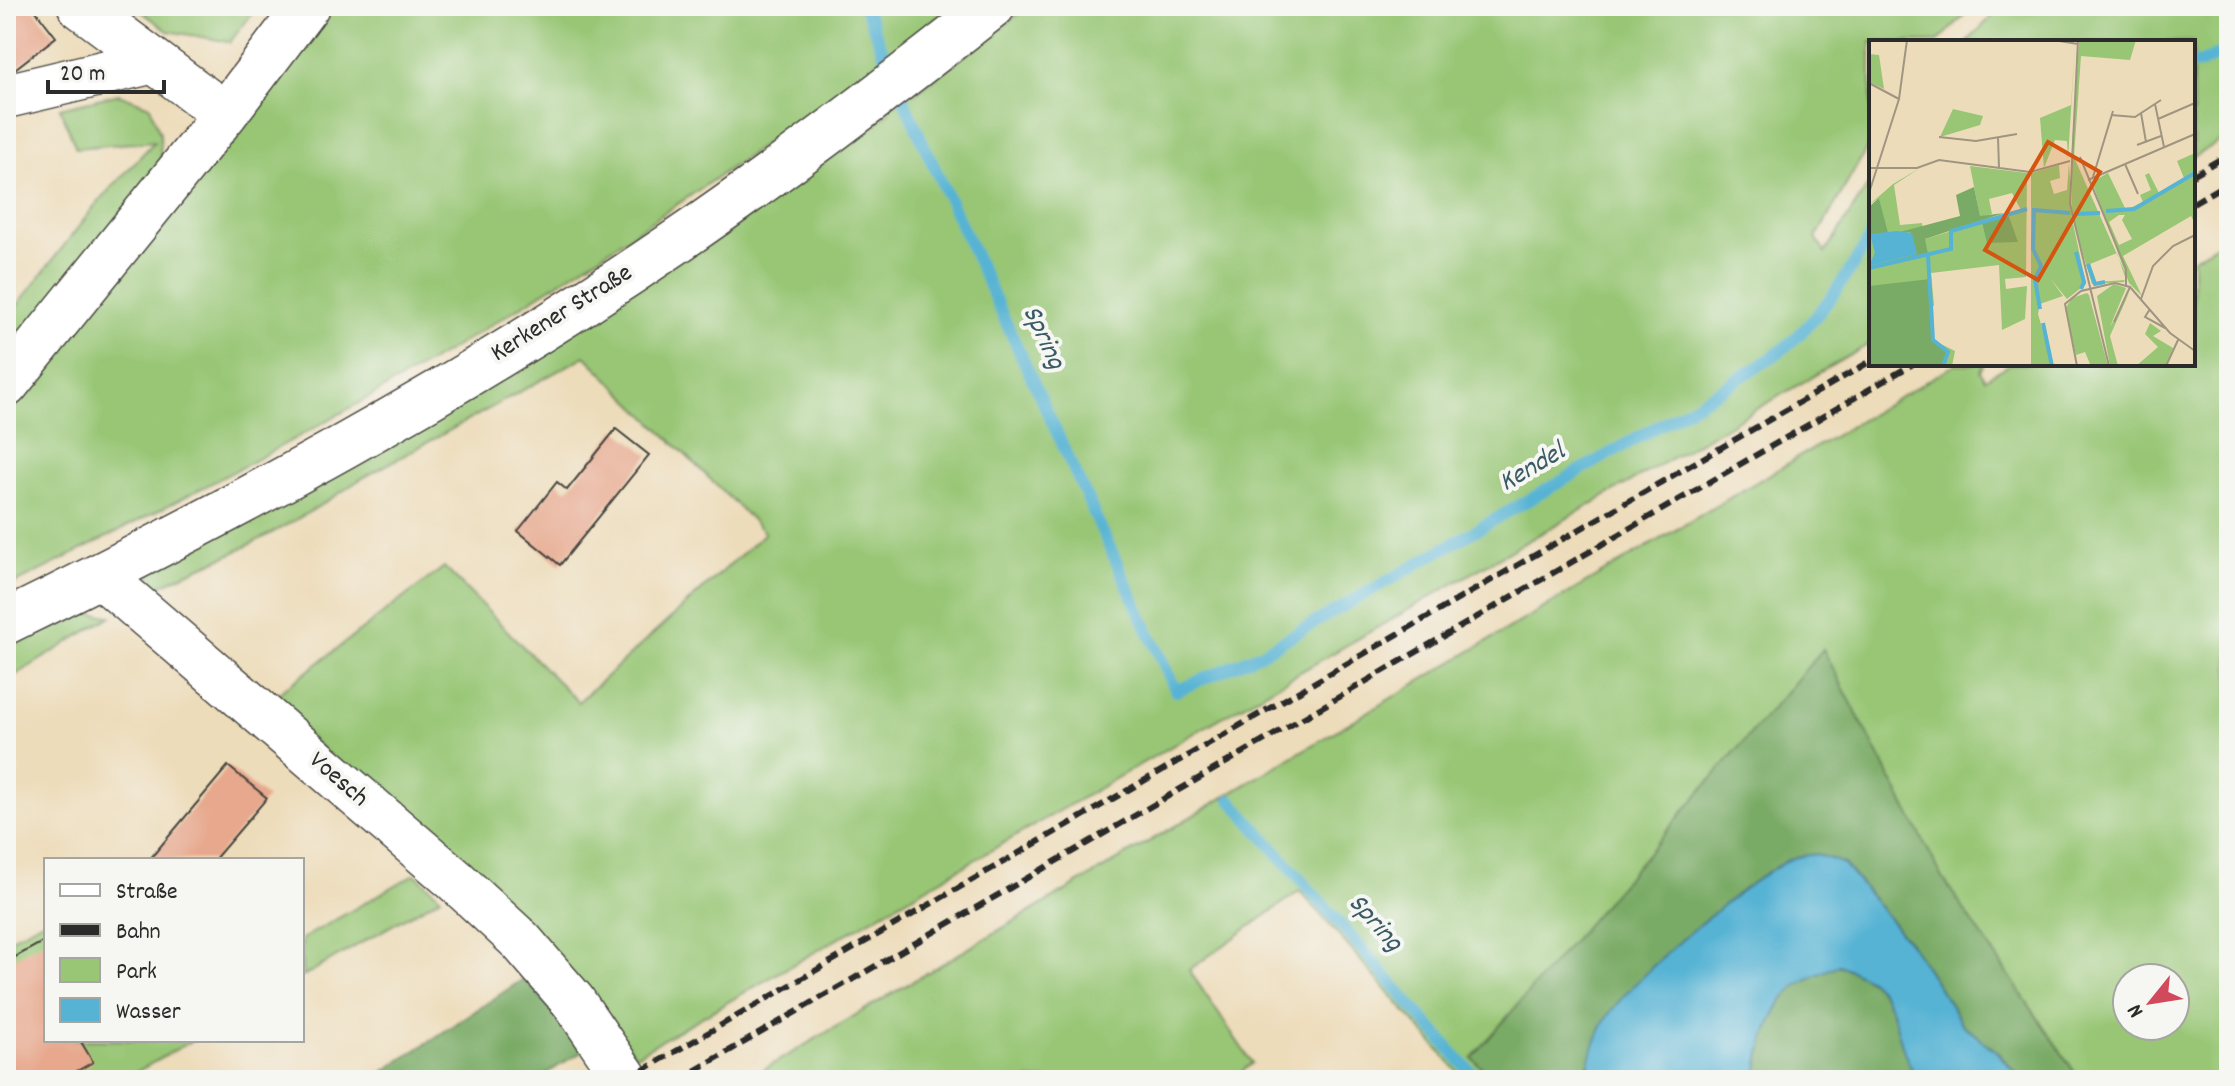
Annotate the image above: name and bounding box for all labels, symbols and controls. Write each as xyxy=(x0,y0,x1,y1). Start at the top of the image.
inset map xyxy=(1869,40,2195,366)
scale bar xyxy=(48,44,164,94)
text: 20 m xyxy=(60,58,106,92)
street label: Kerkener Straße xyxy=(484,256,640,372)
water label: Spring xyxy=(1010,300,1074,377)
water label: Kendel xyxy=(1493,433,1575,504)
street label: Voesch xyxy=(300,743,376,817)
legend xyxy=(44,858,304,1042)
text: Straße xyxy=(116,876,178,910)
water label: Spring xyxy=(1337,886,1411,962)
text: Bahn xyxy=(116,916,161,950)
text: Park xyxy=(116,956,157,990)
north arrow xyxy=(2111,962,2191,1042)
text: Wasser xyxy=(116,996,181,1030)
text: N xyxy=(2121,998,2153,1023)

